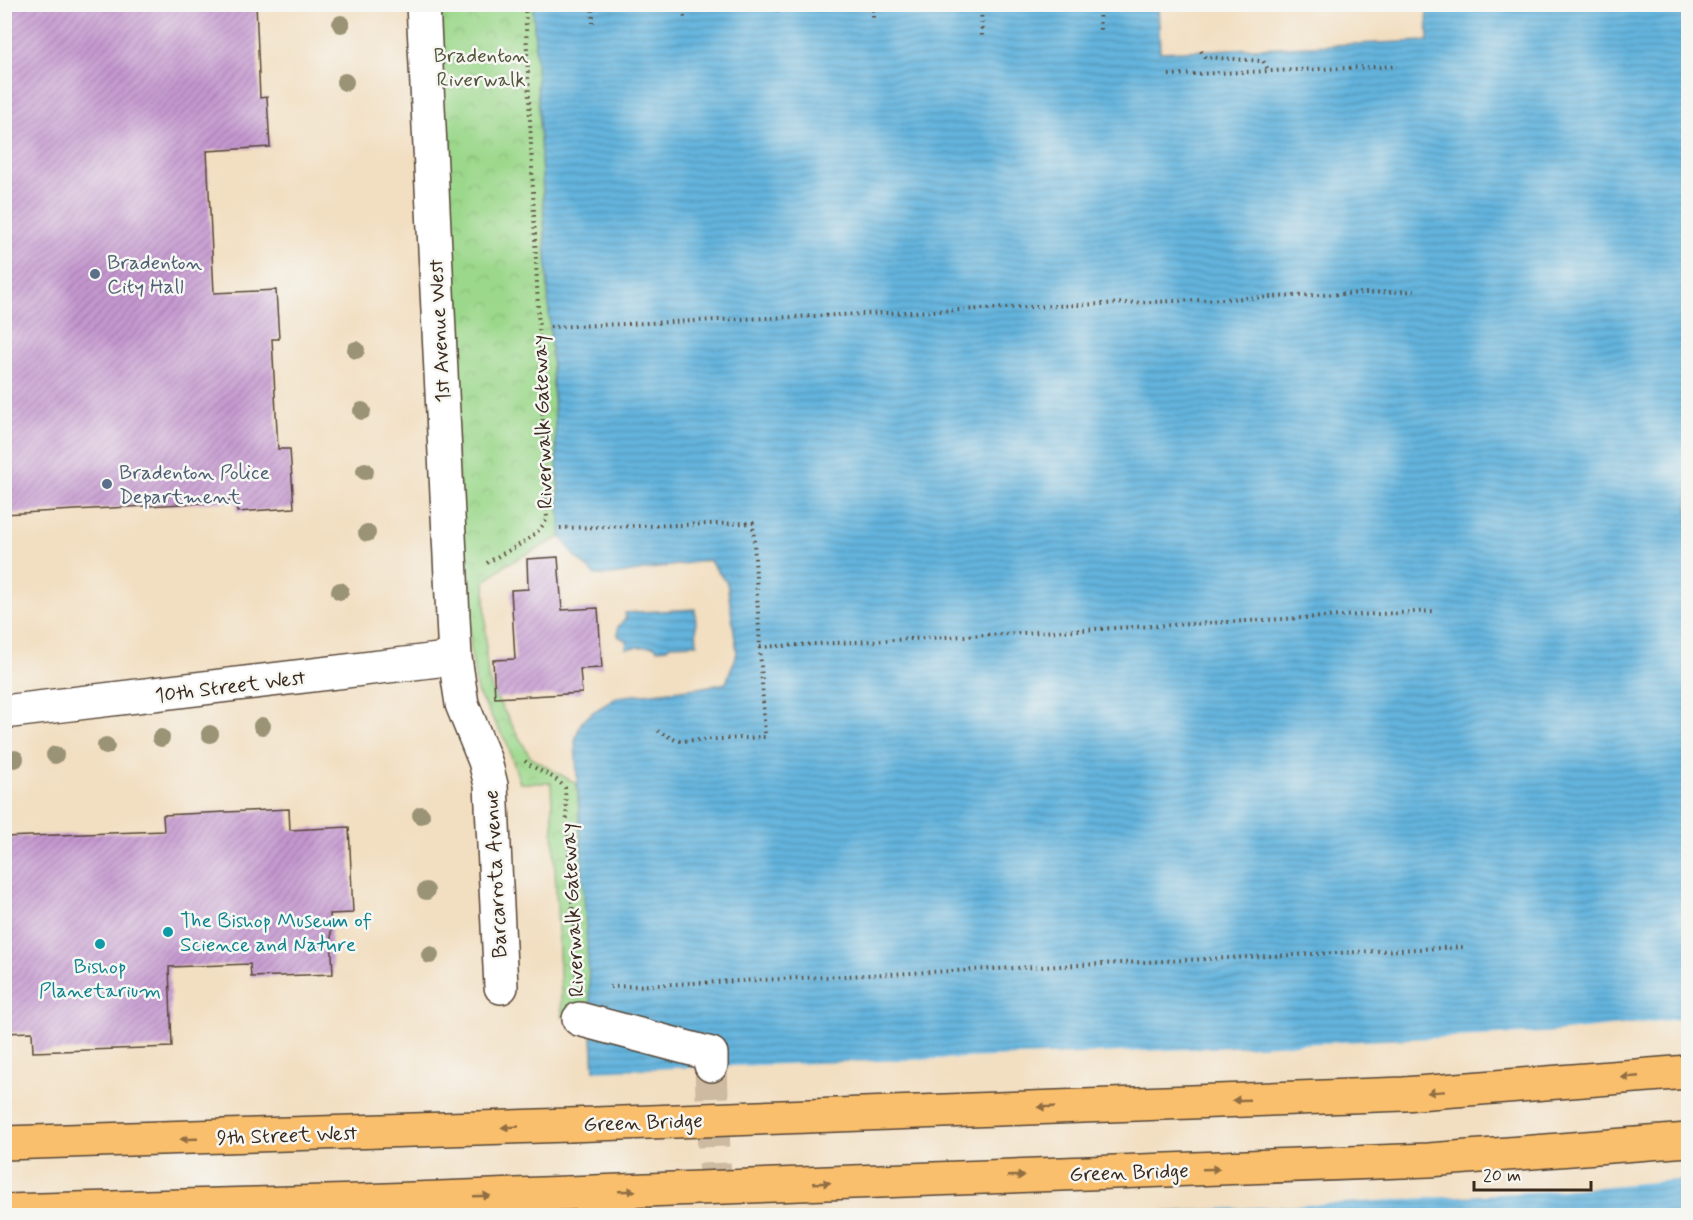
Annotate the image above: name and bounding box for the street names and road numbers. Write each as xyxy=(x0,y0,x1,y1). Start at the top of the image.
street label: 1st Avenue West xyxy=(422,258,458,404)
street label: Riverwalk Gateway xyxy=(526,334,560,510)
street label: 10th Street West xyxy=(153,664,308,710)
street label: Barcarrota Avenue xyxy=(478,789,514,959)
street label: Riverwalk Gateway xyxy=(554,822,592,998)
street label: Green Bridge xyxy=(583,1107,703,1139)
street label: 9th Street West xyxy=(216,1120,358,1152)
street label: Green Bridge xyxy=(1069,1157,1189,1189)

